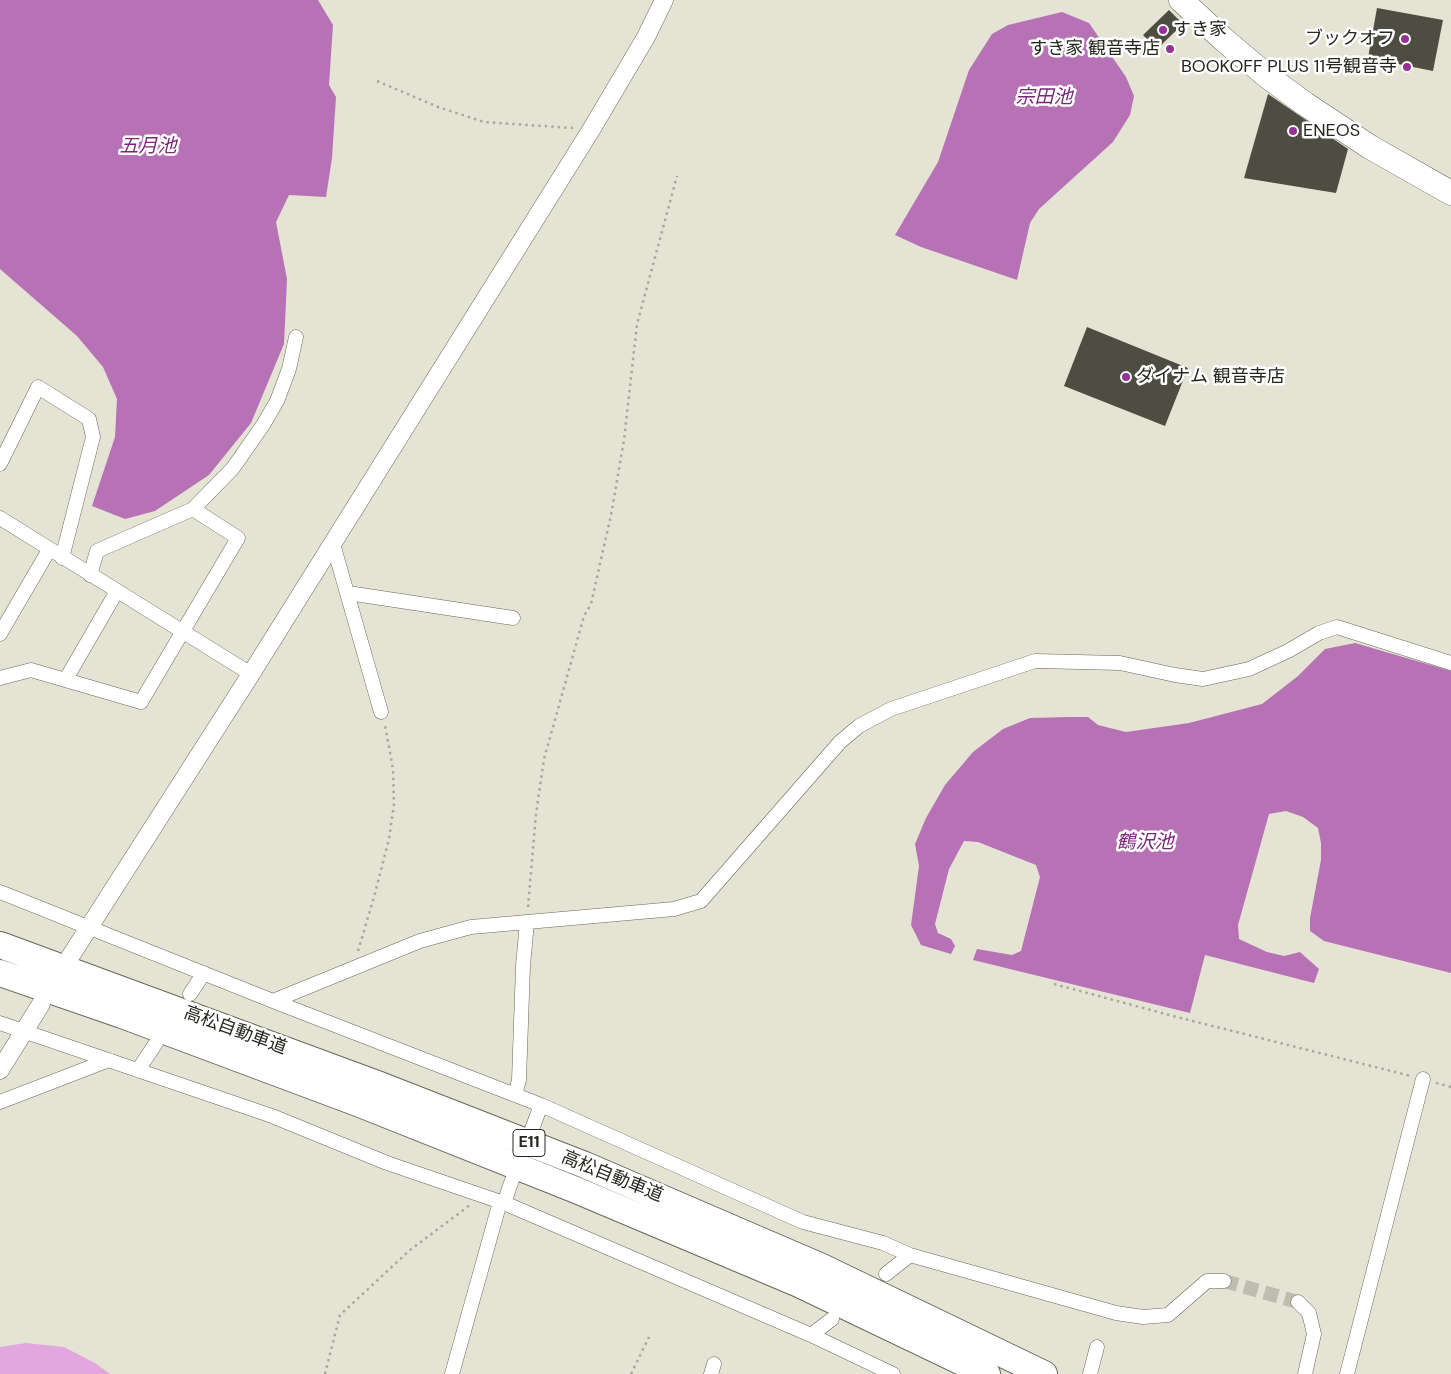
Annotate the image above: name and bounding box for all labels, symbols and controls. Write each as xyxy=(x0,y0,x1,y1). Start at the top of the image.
place label: すき家 xyxy=(1173,19,1227,41)
marker: すき家 xyxy=(1157,24,1169,36)
place label: ブックオフ xyxy=(1305,28,1395,50)
marker: ブックオフ xyxy=(1399,33,1411,45)
place label: すき家 観音寺店 xyxy=(1029,38,1160,60)
marker: すき家 観音寺店 xyxy=(1164,43,1176,55)
place label: BOOKOFF PLUS 11号観音寺 xyxy=(1181,56,1397,78)
marker: BOOKOFF PLUS 11号観音寺 xyxy=(1401,61,1413,73)
water label: 宗田池 xyxy=(1016,87,1072,109)
place label: ENEOS xyxy=(1303,120,1360,142)
marker: ENEOS xyxy=(1287,125,1299,137)
water label: 五月池 xyxy=(120,136,176,158)
place label: ダイナム 観音寺店 xyxy=(1136,366,1285,388)
marker: ダイナム 観音寺店 xyxy=(1120,371,1132,383)
water label: 鶴沢池 xyxy=(1117,832,1173,854)
street label: 高松自動車道 xyxy=(181,1002,289,1060)
road number: E11 xyxy=(513,1130,545,1156)
street label: 高松自動車道 xyxy=(558,1147,666,1207)

